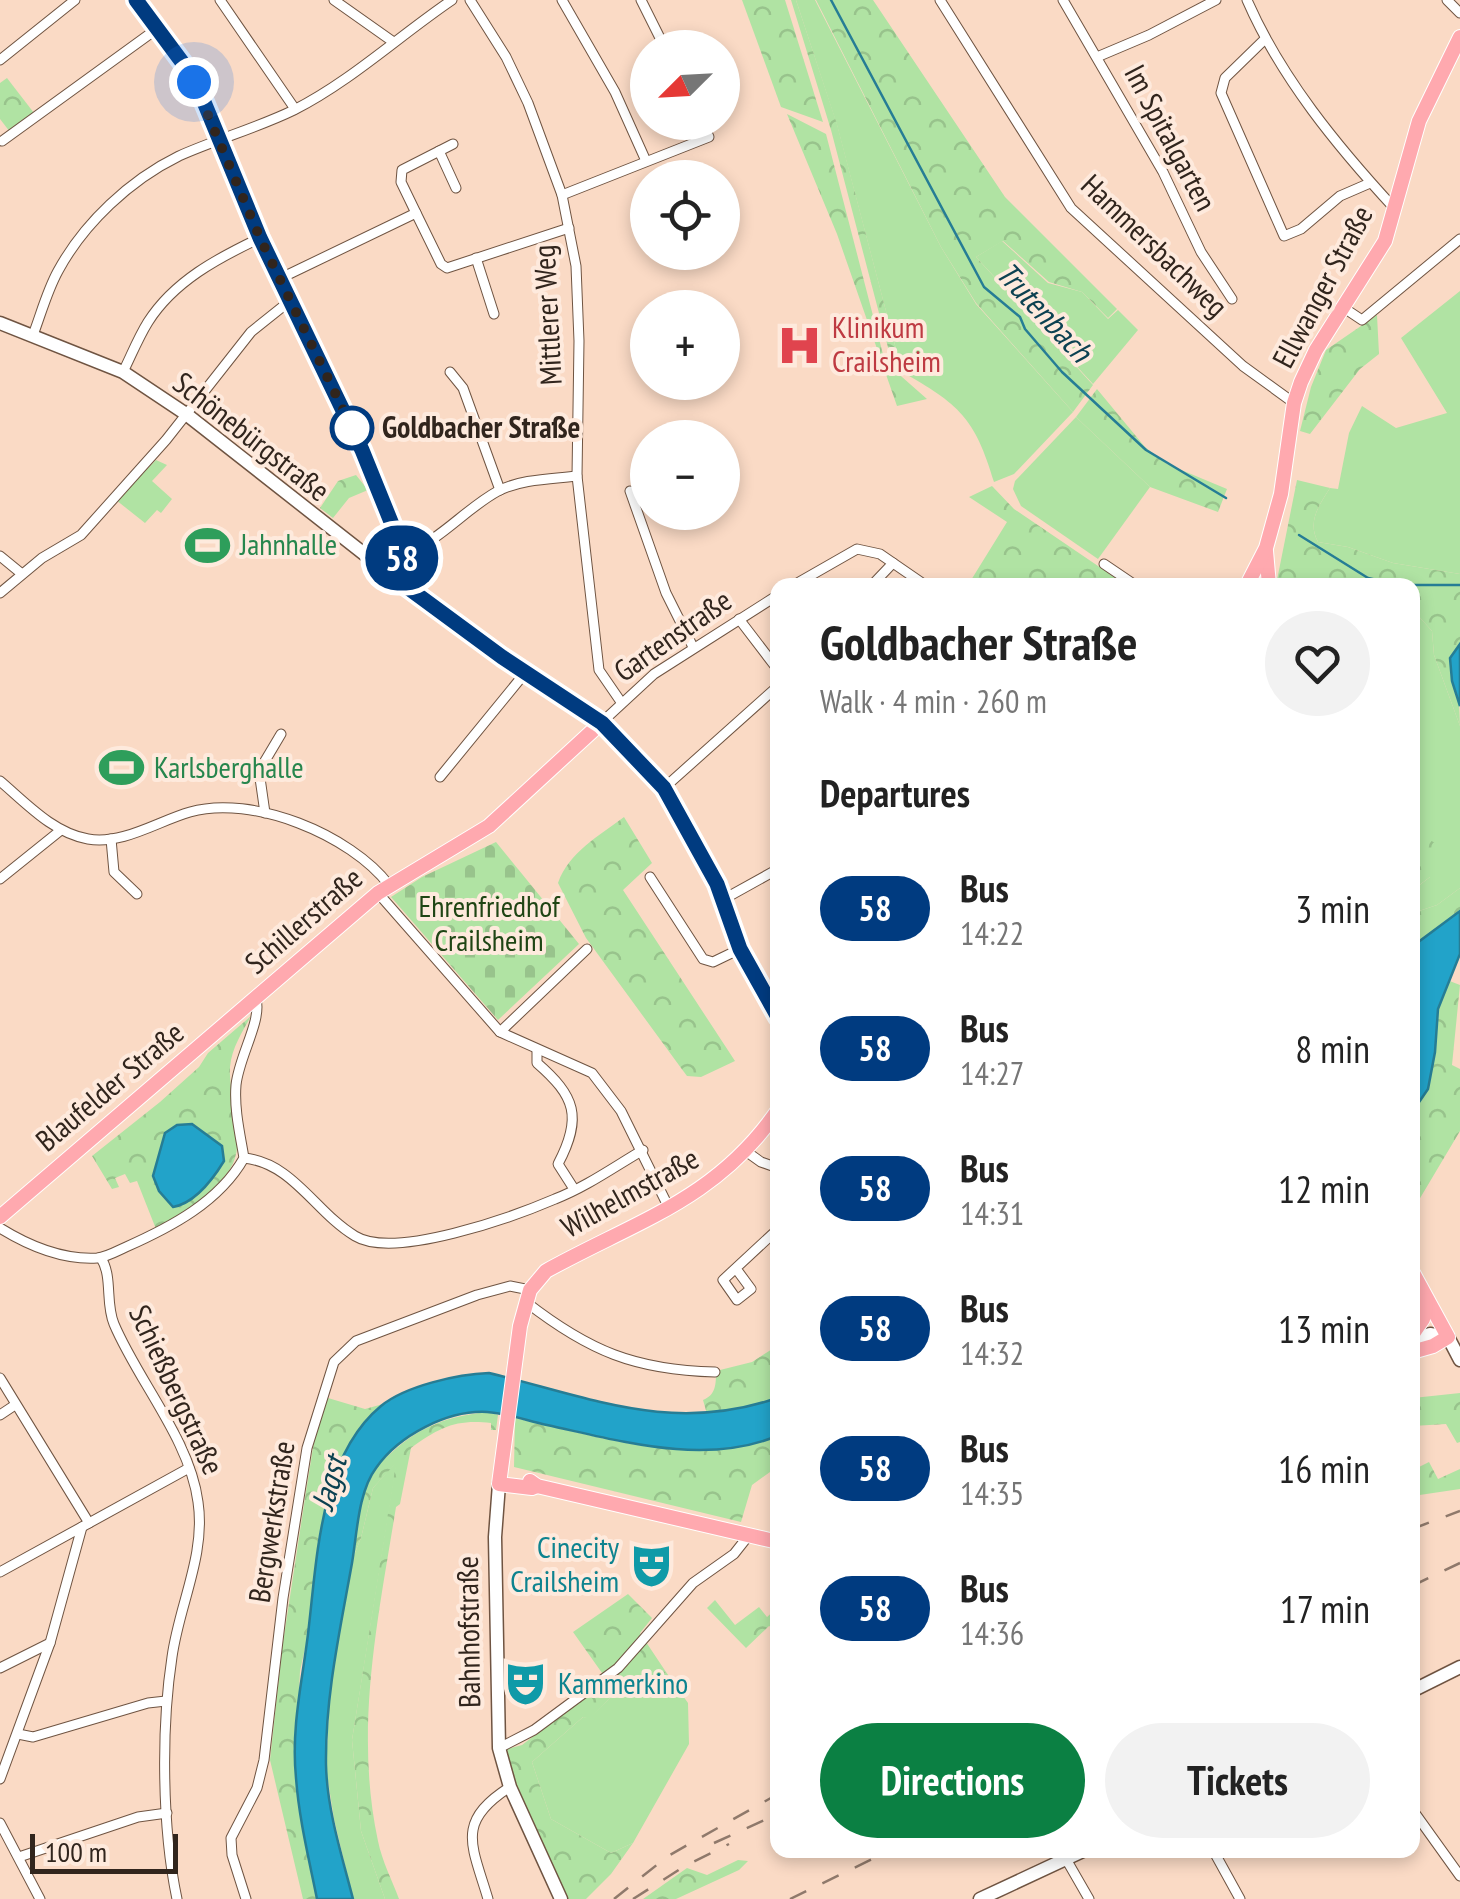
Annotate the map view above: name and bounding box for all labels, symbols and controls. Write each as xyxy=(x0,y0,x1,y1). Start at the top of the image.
north arrow xyxy=(630,30,740,140)
map controls xyxy=(630,30,740,530)
your location xyxy=(169,57,219,107)
street label: Im Spitalgarten xyxy=(1117,58,1226,217)
button: locate xyxy=(630,160,740,270)
street label: Hammersbachweg xyxy=(1073,165,1237,325)
street label: Ellwanger Straße xyxy=(1263,199,1381,374)
street label: Mittlerer Weg xyxy=(523,244,570,386)
water label: Trutenbach xyxy=(988,252,1103,372)
button: + xyxy=(630,290,740,400)
place label: Klinikum Crailsheim xyxy=(832,307,941,380)
hospital icon: Klinikum Crailsheim xyxy=(775,321,823,369)
street label: Schönebürgstraße xyxy=(166,363,338,509)
marker: Goldbacher Straße xyxy=(331,407,373,449)
place label: Goldbacher Straße xyxy=(382,407,580,446)
button: − xyxy=(630,420,740,530)
sports icon: Jahnhalle xyxy=(183,521,231,569)
place label: Jahnhalle xyxy=(239,524,337,563)
line badge: 58 xyxy=(357,526,447,590)
text: 58 xyxy=(385,535,419,581)
street label: Gartenstraße xyxy=(606,580,739,689)
text: Goldbacher Straße xyxy=(820,611,1138,673)
button: heart xyxy=(1265,611,1370,716)
text: Walk · 4 min · 260 m xyxy=(820,680,1047,722)
sports icon: Karlsberghalle xyxy=(97,744,145,792)
place label: Karlsberghalle xyxy=(154,747,304,786)
text: Departures xyxy=(820,768,970,817)
street label: Schillerstraße xyxy=(236,858,370,982)
text: Bus xyxy=(960,863,1009,912)
text: 3 min xyxy=(1295,884,1370,933)
text: 58 xyxy=(858,885,892,931)
park label: Ehrenfriedhof Crailsheim xyxy=(418,886,561,959)
text: 14:22 xyxy=(960,912,1024,954)
text: Bus xyxy=(960,1003,1009,1052)
street label: Blaufelder Straße xyxy=(27,1013,191,1159)
text: 8 min xyxy=(1295,1024,1370,1073)
text: 58 xyxy=(858,1025,892,1071)
text: 14:27 xyxy=(960,1052,1024,1094)
street label: Wilhelmstraße xyxy=(554,1138,705,1245)
text: Bus xyxy=(960,1143,1009,1192)
text: 12 min xyxy=(1278,1164,1370,1213)
text: 58 xyxy=(858,1165,892,1211)
text: 14:31 xyxy=(960,1192,1024,1234)
text: Bus xyxy=(960,1283,1009,1332)
street label: Schießbergstraße xyxy=(121,1298,234,1480)
text: 13 min xyxy=(1278,1304,1370,1353)
text: 58 xyxy=(858,1305,892,1351)
text: 14:32 xyxy=(960,1332,1024,1374)
text: Bus xyxy=(960,1423,1009,1472)
street label: Bergwerkstraße xyxy=(239,1438,303,1605)
text: 16 min xyxy=(1278,1444,1370,1493)
text: 58 xyxy=(858,1445,892,1491)
water label: Jagst xyxy=(300,1448,357,1515)
text: 14:35 xyxy=(960,1472,1024,1514)
place label: Cinecity Crailsheim xyxy=(510,1527,620,1600)
theatre icon: Cinecity Crailsheim xyxy=(628,1541,676,1589)
street label: Bahnhofstraße xyxy=(447,1556,488,1708)
text: Bus xyxy=(960,1563,1009,1612)
text: 17 min xyxy=(1280,1584,1370,1633)
text: 58 xyxy=(858,1585,892,1631)
text: 14:36 xyxy=(960,1612,1024,1654)
theatre icon: Kammerkino xyxy=(501,1660,549,1708)
place label: Kammerkino xyxy=(558,1663,688,1702)
button: Directions xyxy=(820,1723,1085,1838)
button: Tickets xyxy=(1105,1723,1370,1838)
scale bar xyxy=(30,1829,178,1874)
text: 100 m xyxy=(45,1833,107,1870)

